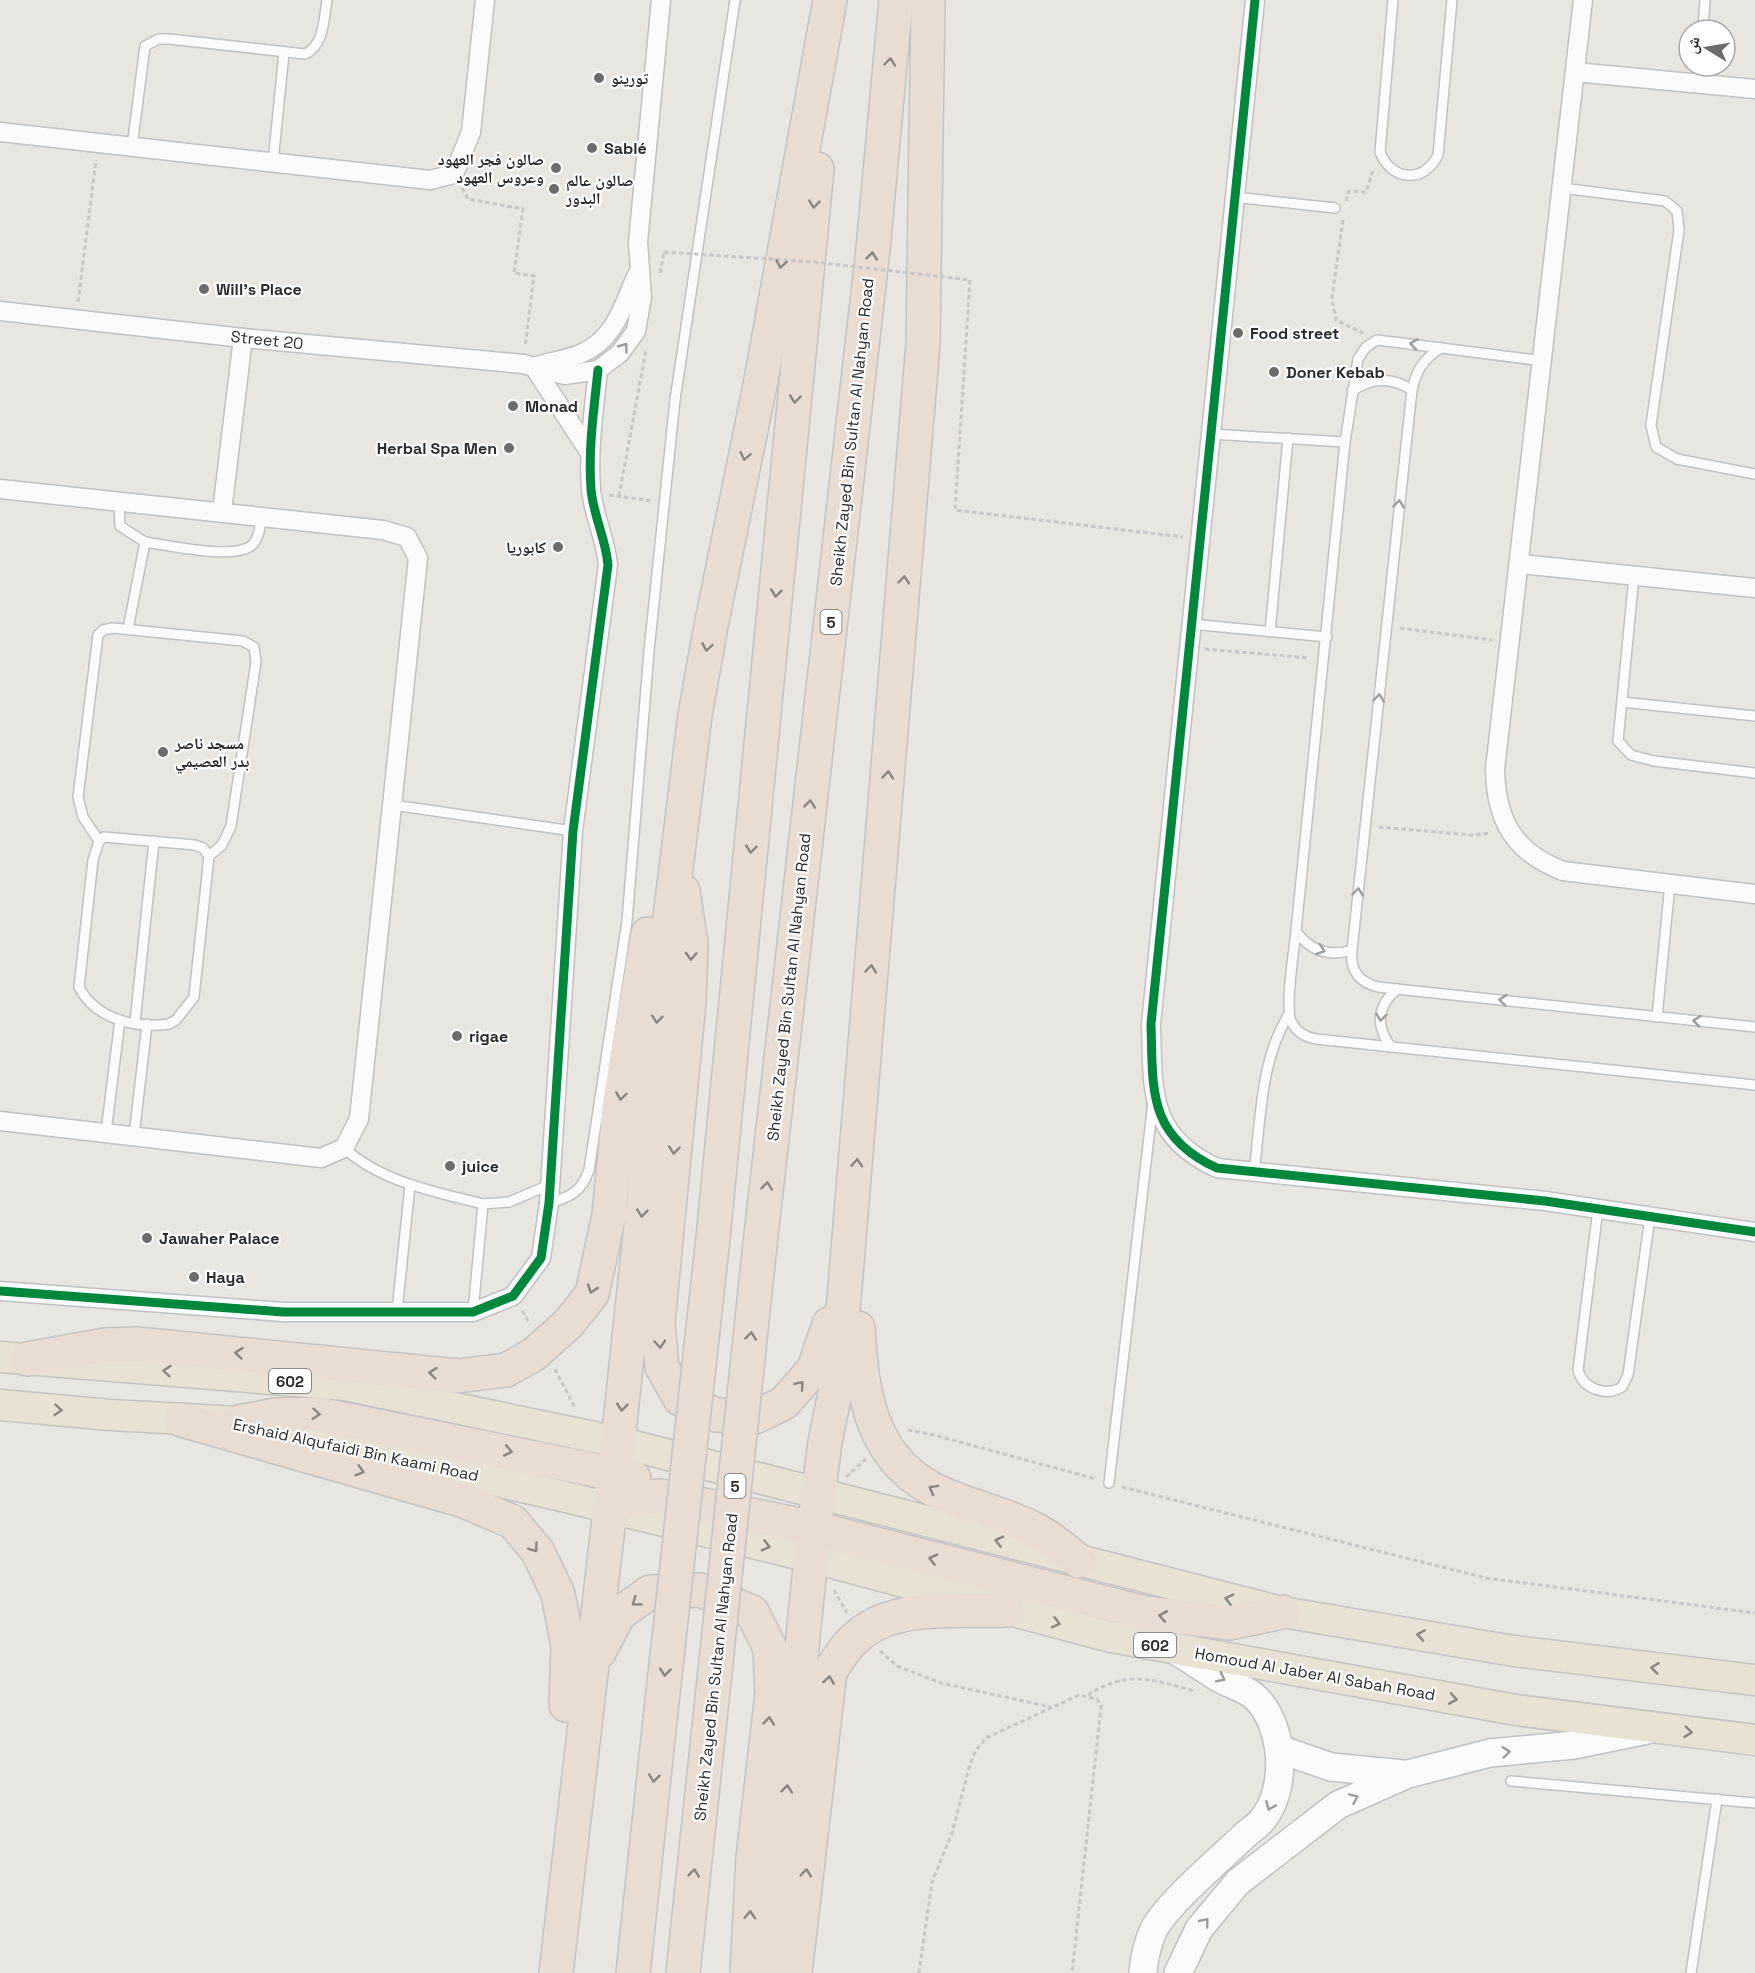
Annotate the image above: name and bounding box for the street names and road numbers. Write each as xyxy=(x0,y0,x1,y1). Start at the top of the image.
street label: Sheikh Zayed Bin Sultan Al Nahyan Road xyxy=(825,277,879,587)
street label: Street 20 xyxy=(230,326,304,354)
road number: 5 xyxy=(820,610,842,634)
street label: Sheikh Zayed Bin Sultan Al Nahyan Road xyxy=(762,832,816,1142)
road number: 602 xyxy=(269,1369,311,1393)
street label: Ershaid Alqufaidi Bin Kaami Road xyxy=(231,1414,481,1486)
road number: 5 xyxy=(724,1474,746,1498)
street label: Sheikh Zayed Bin Sultan Al Nahyan Road xyxy=(689,1512,743,1822)
road number: 602 xyxy=(1134,1633,1176,1657)
street label: Homoud Al Jaber Al Sabah Road xyxy=(1193,1642,1437,1706)

